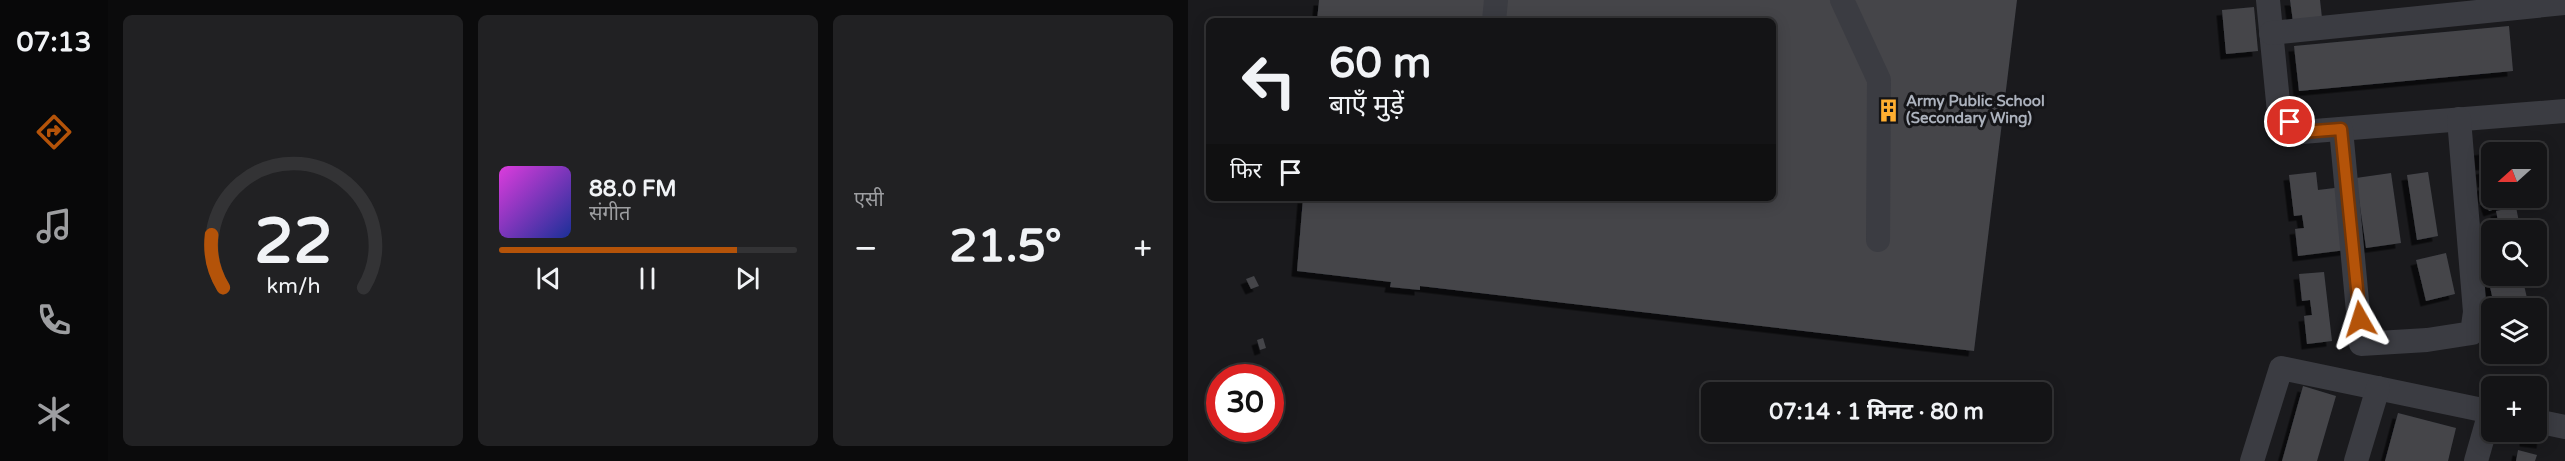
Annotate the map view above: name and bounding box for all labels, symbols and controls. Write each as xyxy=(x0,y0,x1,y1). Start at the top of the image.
text: 07:13 xyxy=(17,26,91,59)
text: 60 m xyxy=(1329,38,1431,89)
icon: left xyxy=(1230,42,1308,120)
text: बाएँ मुड़ें xyxy=(1329,89,1404,122)
place label: Army Public School (Secondary Wing) xyxy=(1906,92,2045,128)
pin xyxy=(2264,96,2315,147)
building icon: Army Public School (Secondary Wing) xyxy=(1875,97,1901,123)
icon: arrive xyxy=(2273,105,2306,138)
icon: directions xyxy=(33,111,75,153)
north arrow xyxy=(2481,142,2547,208)
map controls xyxy=(2481,142,2547,442)
icon: arrive xyxy=(1274,156,1307,189)
text: फिर xyxy=(1230,158,1262,184)
text: 88.0 FM xyxy=(589,176,677,202)
text: एसी xyxy=(854,188,884,212)
text: संगीत xyxy=(589,202,630,226)
icon: music xyxy=(33,205,75,247)
text: 22 xyxy=(254,205,332,280)
text: 21.5° xyxy=(949,220,1062,274)
button: search xyxy=(2481,220,2547,286)
text: − xyxy=(854,229,878,268)
text: + xyxy=(1133,229,1152,268)
icon: previous xyxy=(532,262,565,295)
icon: pause xyxy=(631,262,664,295)
icon: next xyxy=(731,262,764,295)
text: km/h xyxy=(266,273,320,299)
position arrow xyxy=(2328,287,2392,351)
button: layers xyxy=(2481,298,2547,364)
icon: phone xyxy=(33,299,75,341)
speed limit sign: 30 xyxy=(1206,364,1284,442)
button: + xyxy=(2481,376,2547,442)
icon: climate xyxy=(33,393,75,435)
text: 07:14 · 1 मिनट · 80 m xyxy=(1769,399,1984,425)

